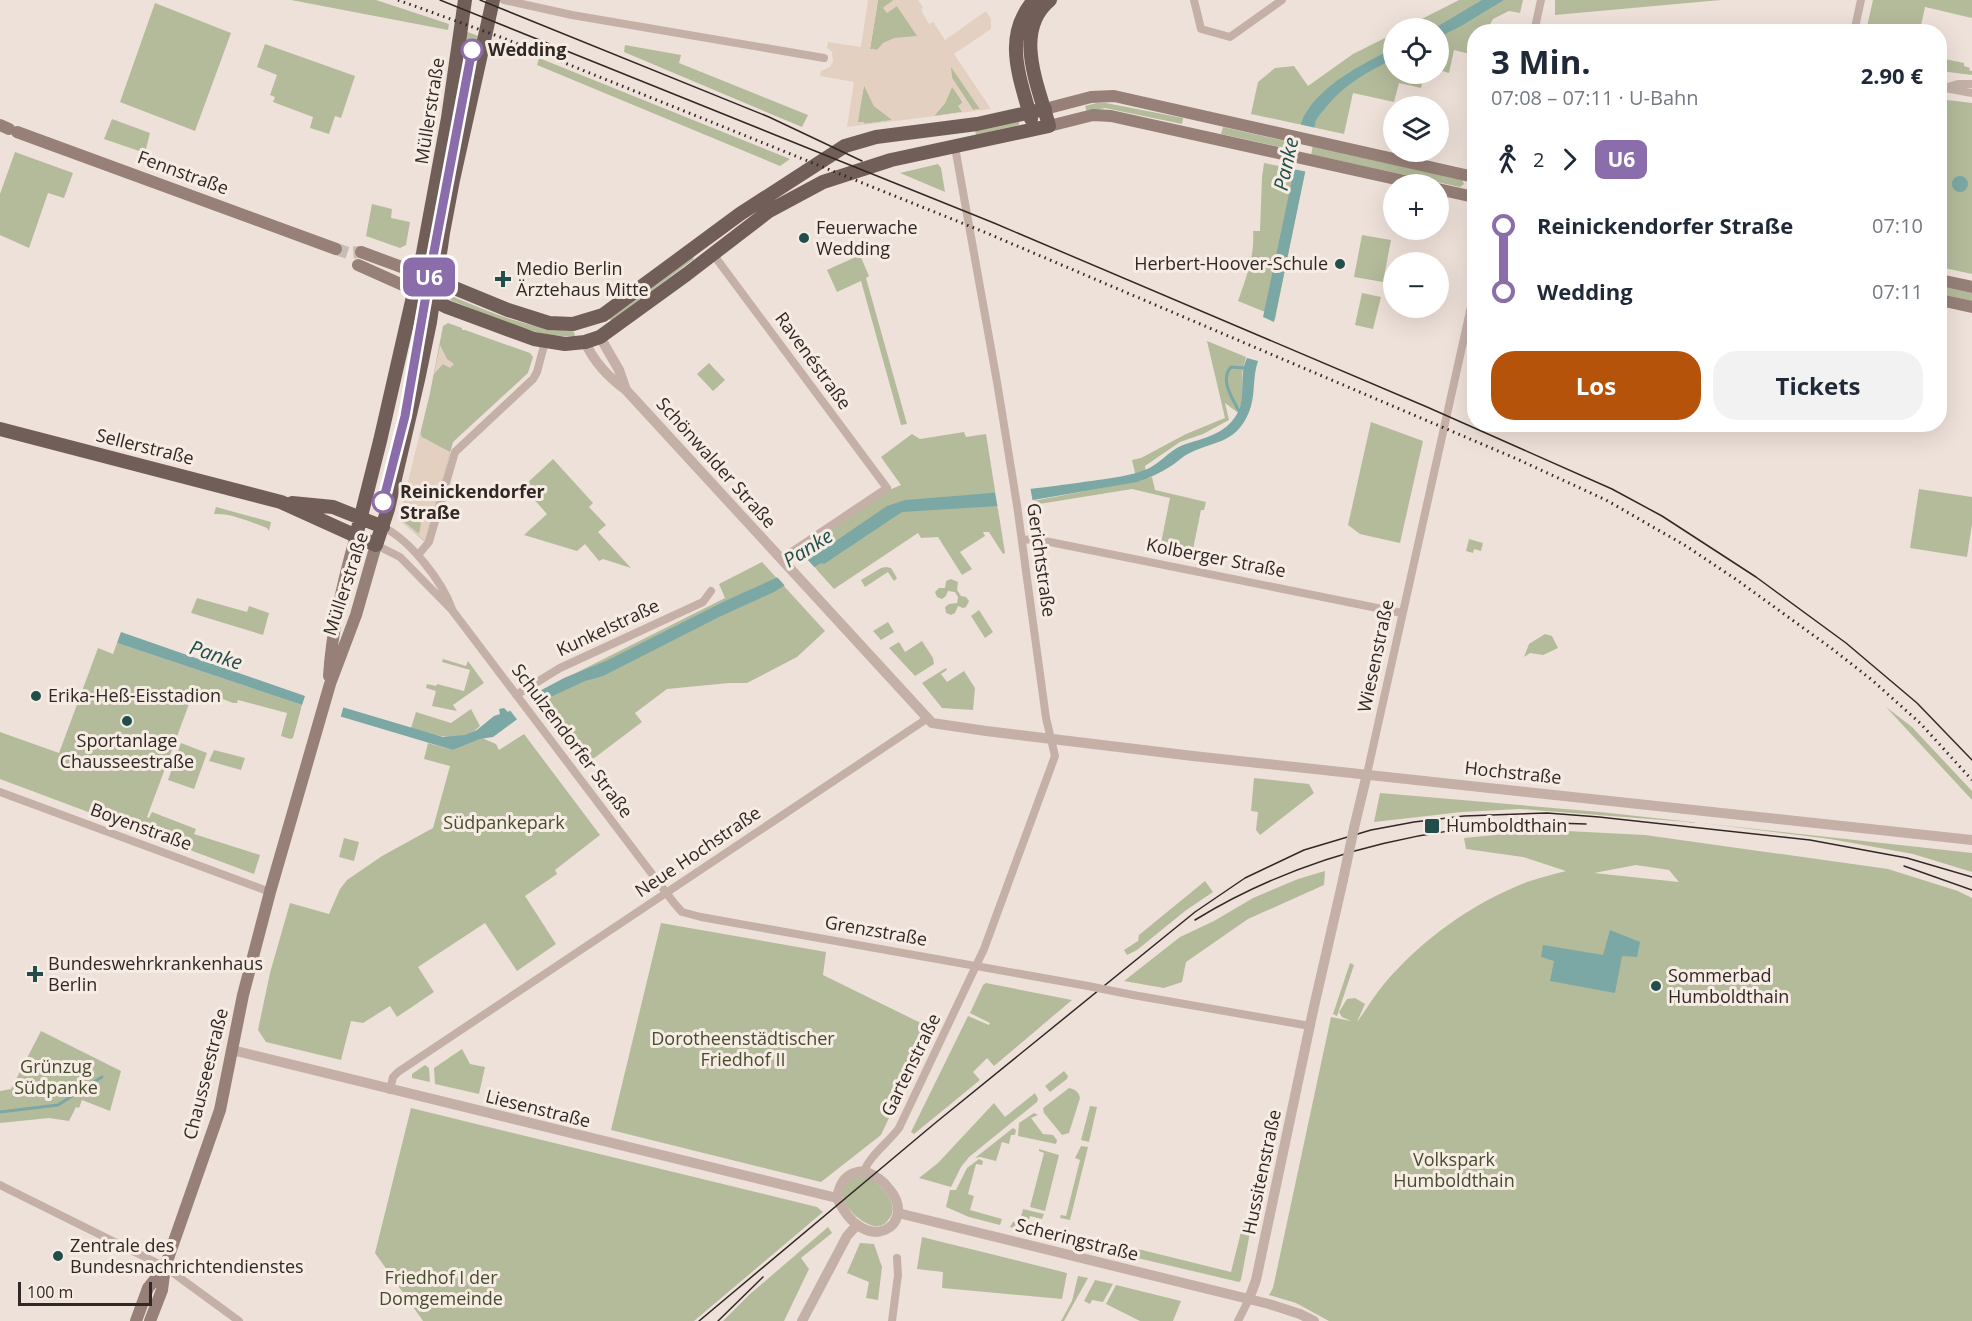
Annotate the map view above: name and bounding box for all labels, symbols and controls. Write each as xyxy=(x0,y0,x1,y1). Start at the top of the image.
map controls xyxy=(1383,18,1449,318)
button: locate xyxy=(1383,18,1449,84)
place label: Wedding xyxy=(488,37,566,61)
marker: Wedding xyxy=(461,39,483,61)
text: 3 Min. xyxy=(1491,39,1591,84)
street label: Müllerstraße xyxy=(409,56,449,166)
text: 2.90 € xyxy=(1861,60,1923,90)
text: 07:08 – 07:11 · U-Bahn xyxy=(1491,84,1699,111)
button: layers xyxy=(1383,96,1449,162)
water label: Panke xyxy=(1267,135,1304,193)
icon: walk xyxy=(1491,143,1524,176)
icon: forward xyxy=(1553,143,1586,176)
street label: Fennstraße xyxy=(135,145,232,200)
text: U6 xyxy=(1607,145,1635,173)
text: 2 xyxy=(1533,146,1544,173)
button: + xyxy=(1383,174,1449,240)
text: Reinickendorfer Straße xyxy=(1537,210,1793,240)
text: 07:10 xyxy=(1872,212,1923,239)
place label: Feuerwache Wedding xyxy=(816,215,918,260)
marker: Feuerwache Wedding xyxy=(797,231,811,245)
place label: Herbert-Hoover-Schule xyxy=(1134,251,1328,275)
button: − xyxy=(1383,252,1449,318)
place label: Medio Berlin Ärztehaus Mitte xyxy=(516,256,649,301)
marker: Herbert-Hoover-Schule xyxy=(1333,257,1347,271)
line badge: U6 xyxy=(402,258,456,296)
text: U6 xyxy=(415,263,443,291)
marker: Medio Berlin Ärztehaus Mitte xyxy=(494,270,512,288)
text: Wedding xyxy=(1537,276,1633,306)
text: 07:11 xyxy=(1872,278,1923,305)
street label: Ravenéstraße xyxy=(770,307,857,414)
button: Los xyxy=(1491,351,1701,420)
button: Tickets xyxy=(1713,351,1923,420)
street label: Schönwalder Straße xyxy=(652,392,782,533)
street label: Sellerstraße xyxy=(94,422,197,470)
place label: Reinickendorfer Straße xyxy=(400,479,545,524)
marker: Reinickendorfer Straße xyxy=(372,491,394,513)
street label: Gerichtstraße xyxy=(1022,501,1062,618)
water label: Panke xyxy=(778,522,838,573)
street label: Müllerstraße xyxy=(317,529,373,638)
street label: Kolberger Straße xyxy=(1144,532,1288,582)
street label: Kunkelstraße xyxy=(552,593,663,661)
street label: Wiesenstraße xyxy=(1351,597,1399,714)
water label: Panke xyxy=(186,633,246,676)
street label: Schulzendorfer Straße xyxy=(507,658,639,822)
place label: Erika-Heß-Eisstadion xyxy=(48,683,221,707)
marker: Erika-Heß-Eisstadion xyxy=(29,689,43,703)
marker: Sportanlage Chausseestraße xyxy=(120,714,134,728)
place label: Sportanlage Chausseestraße xyxy=(60,728,194,773)
street label: Hochstraße xyxy=(1463,755,1563,789)
street label: Boyenstraße xyxy=(87,797,195,856)
street label: Neue Hochstraße xyxy=(630,800,765,902)
park label: Südpankepark xyxy=(443,810,565,834)
place label: Humboldthain xyxy=(1446,813,1567,837)
marker: Humboldthain xyxy=(1423,817,1441,835)
street label: Grenzstraße xyxy=(823,909,929,951)
place label: Bundeswehrkrankenhaus Berlin xyxy=(48,951,263,996)
place label: Sommerbad Humboldthain xyxy=(1668,963,1789,1008)
marker: Bundeswehrkrankenhaus Berlin xyxy=(26,965,44,983)
marker: Sommerbad Humboldthain xyxy=(1649,979,1663,993)
street label: Chausseestraße xyxy=(177,1006,233,1142)
street label: Gartenstraße xyxy=(875,1009,945,1120)
park label: Dorotheenstädtischer Friedhof II xyxy=(651,1026,835,1071)
park label: Grünzug Südpanke xyxy=(14,1054,98,1099)
street label: Liesenstraße xyxy=(483,1083,593,1133)
street label: Hussitenstraße xyxy=(1236,1107,1286,1237)
park label: Volkspark Humboldthain xyxy=(1393,1147,1515,1192)
street label: Scheringstraße xyxy=(1013,1212,1141,1266)
place label: Zentrale des Bundesnachrichtendienstes xyxy=(70,1233,304,1278)
marker: Zentrale des Bundesnachrichtendienstes xyxy=(51,1249,65,1263)
park label: Friedhof I der Domgemeinde xyxy=(379,1265,503,1310)
scale bar xyxy=(18,1279,152,1306)
text: 100 m xyxy=(27,1281,73,1303)

